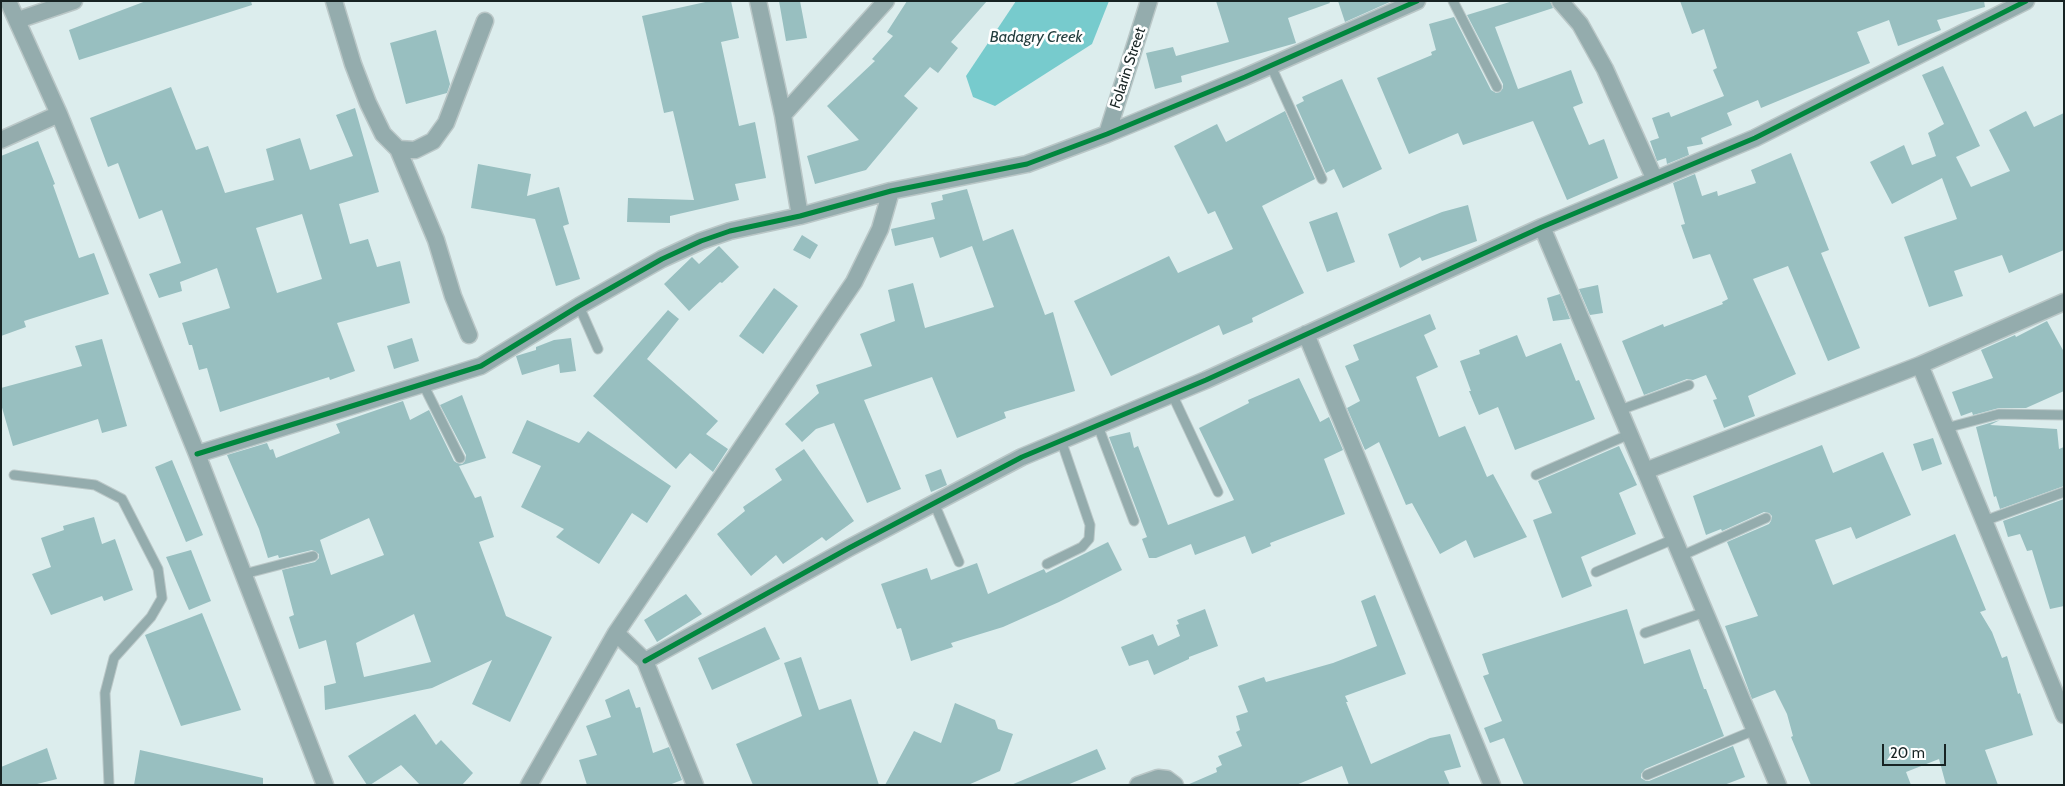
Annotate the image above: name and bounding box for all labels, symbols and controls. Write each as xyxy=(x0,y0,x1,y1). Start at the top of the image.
street label: Folarin Street xyxy=(1106,25,1150,111)
water label: Badagry Creek xyxy=(990,27,1082,47)
scale bar xyxy=(1885,734,1949,766)
text: 20 m xyxy=(1890,744,1925,762)

